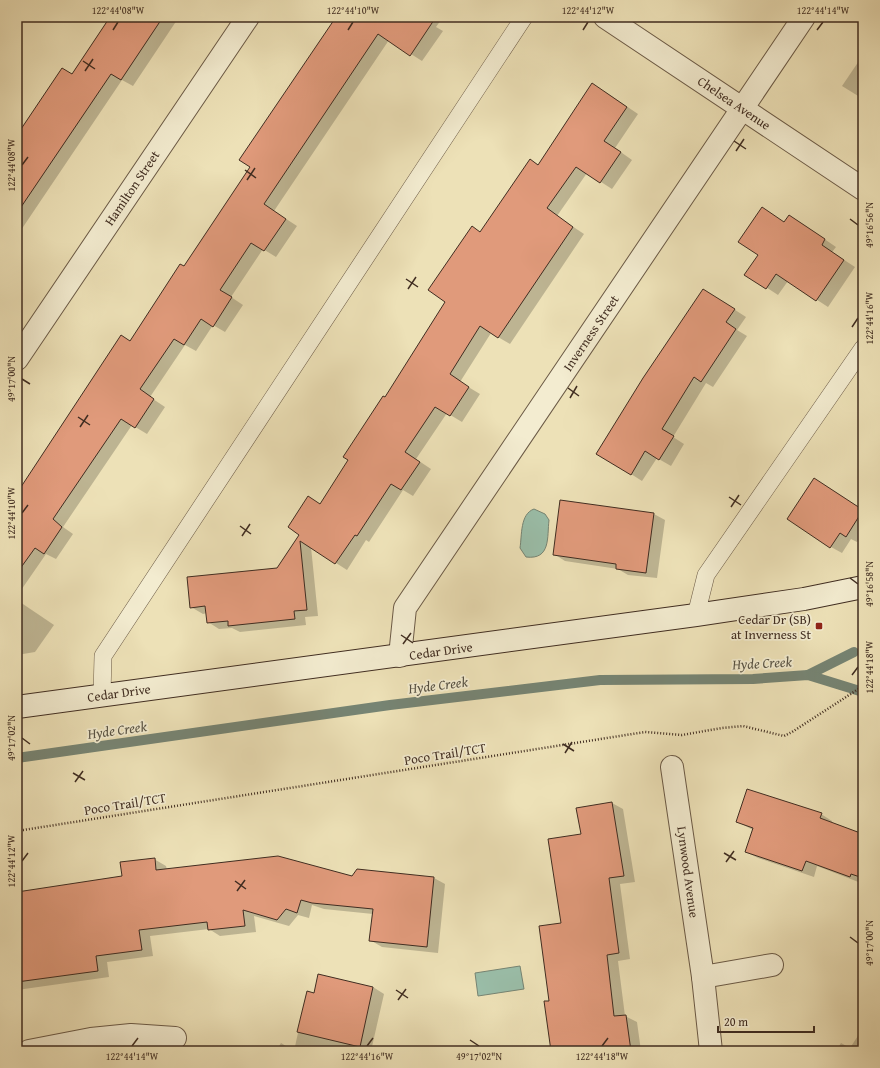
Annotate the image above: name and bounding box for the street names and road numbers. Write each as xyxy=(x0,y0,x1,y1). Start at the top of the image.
street label: Chelsea Avenue xyxy=(694,72,774,134)
street label: Hamilton Street xyxy=(100,146,164,229)
street label: Inverness Street xyxy=(558,291,624,375)
street label: Cedar Drive xyxy=(408,637,474,665)
street label: Cedar Drive xyxy=(86,679,152,707)
street label: Poco Trail/TCT xyxy=(403,738,488,770)
street label: Poco Trail/TCT xyxy=(83,788,168,820)
street label: Lynwood Avenue xyxy=(672,825,704,919)

